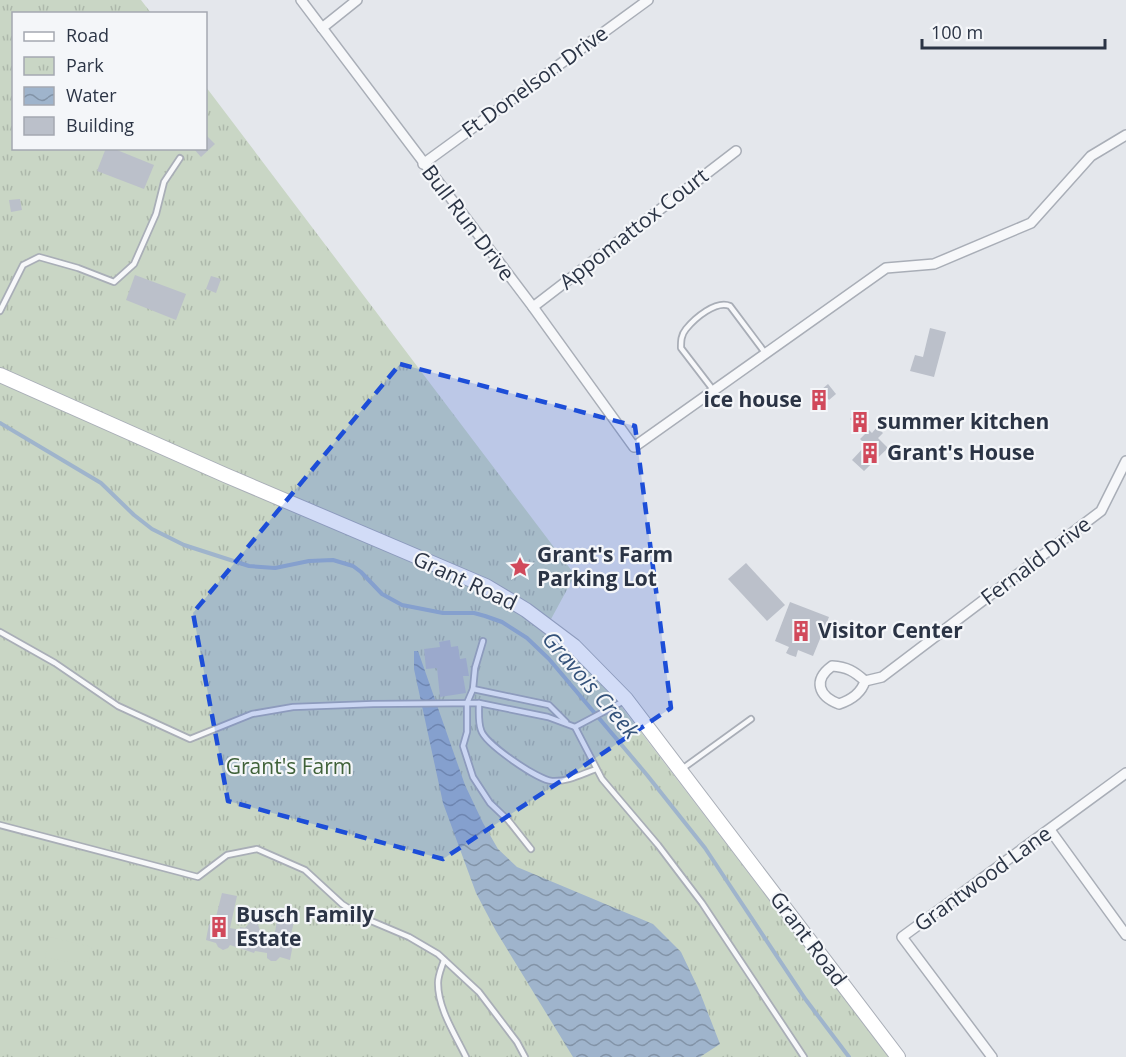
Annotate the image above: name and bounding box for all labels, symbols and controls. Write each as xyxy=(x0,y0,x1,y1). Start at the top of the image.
legend xyxy=(12,12,207,150)
scale bar xyxy=(922,12,1105,50)
street label: Ft Donelson Drive xyxy=(456,19,613,144)
text: 100 m xyxy=(931,20,983,44)
text: Road xyxy=(66,23,109,47)
text: Park xyxy=(66,53,104,77)
text: Water xyxy=(66,83,117,107)
text: Building xyxy=(66,113,134,137)
street label: Bull Run Drive xyxy=(416,159,522,286)
street label: Appomattox Court xyxy=(553,161,714,295)
place label: ice house xyxy=(703,385,802,413)
building icon: ice house xyxy=(807,388,831,412)
place label: summer kitchen xyxy=(877,407,1049,435)
building icon: summer kitchen xyxy=(848,410,872,434)
place label: Grant's House xyxy=(887,438,1035,466)
building icon: Grant's House xyxy=(858,441,882,465)
street label: Fernald Drive xyxy=(975,510,1096,611)
place label: Grant's Farm Parking Lot xyxy=(537,540,673,592)
street label: Grant Road xyxy=(409,544,522,616)
place icon: Grant's Farm Parking Lot xyxy=(508,555,532,579)
place label: Visitor Center xyxy=(818,616,963,644)
building icon: Visitor Center xyxy=(789,619,813,643)
water label: Gravois Creek xyxy=(537,624,648,746)
park label: Grant's Farm xyxy=(226,752,352,780)
street label: Grantwood Lane xyxy=(908,819,1057,937)
street label: Grant Road xyxy=(764,885,854,991)
place label: Busch Family Estate xyxy=(236,900,374,952)
building icon: Busch Family Estate xyxy=(207,915,231,939)

